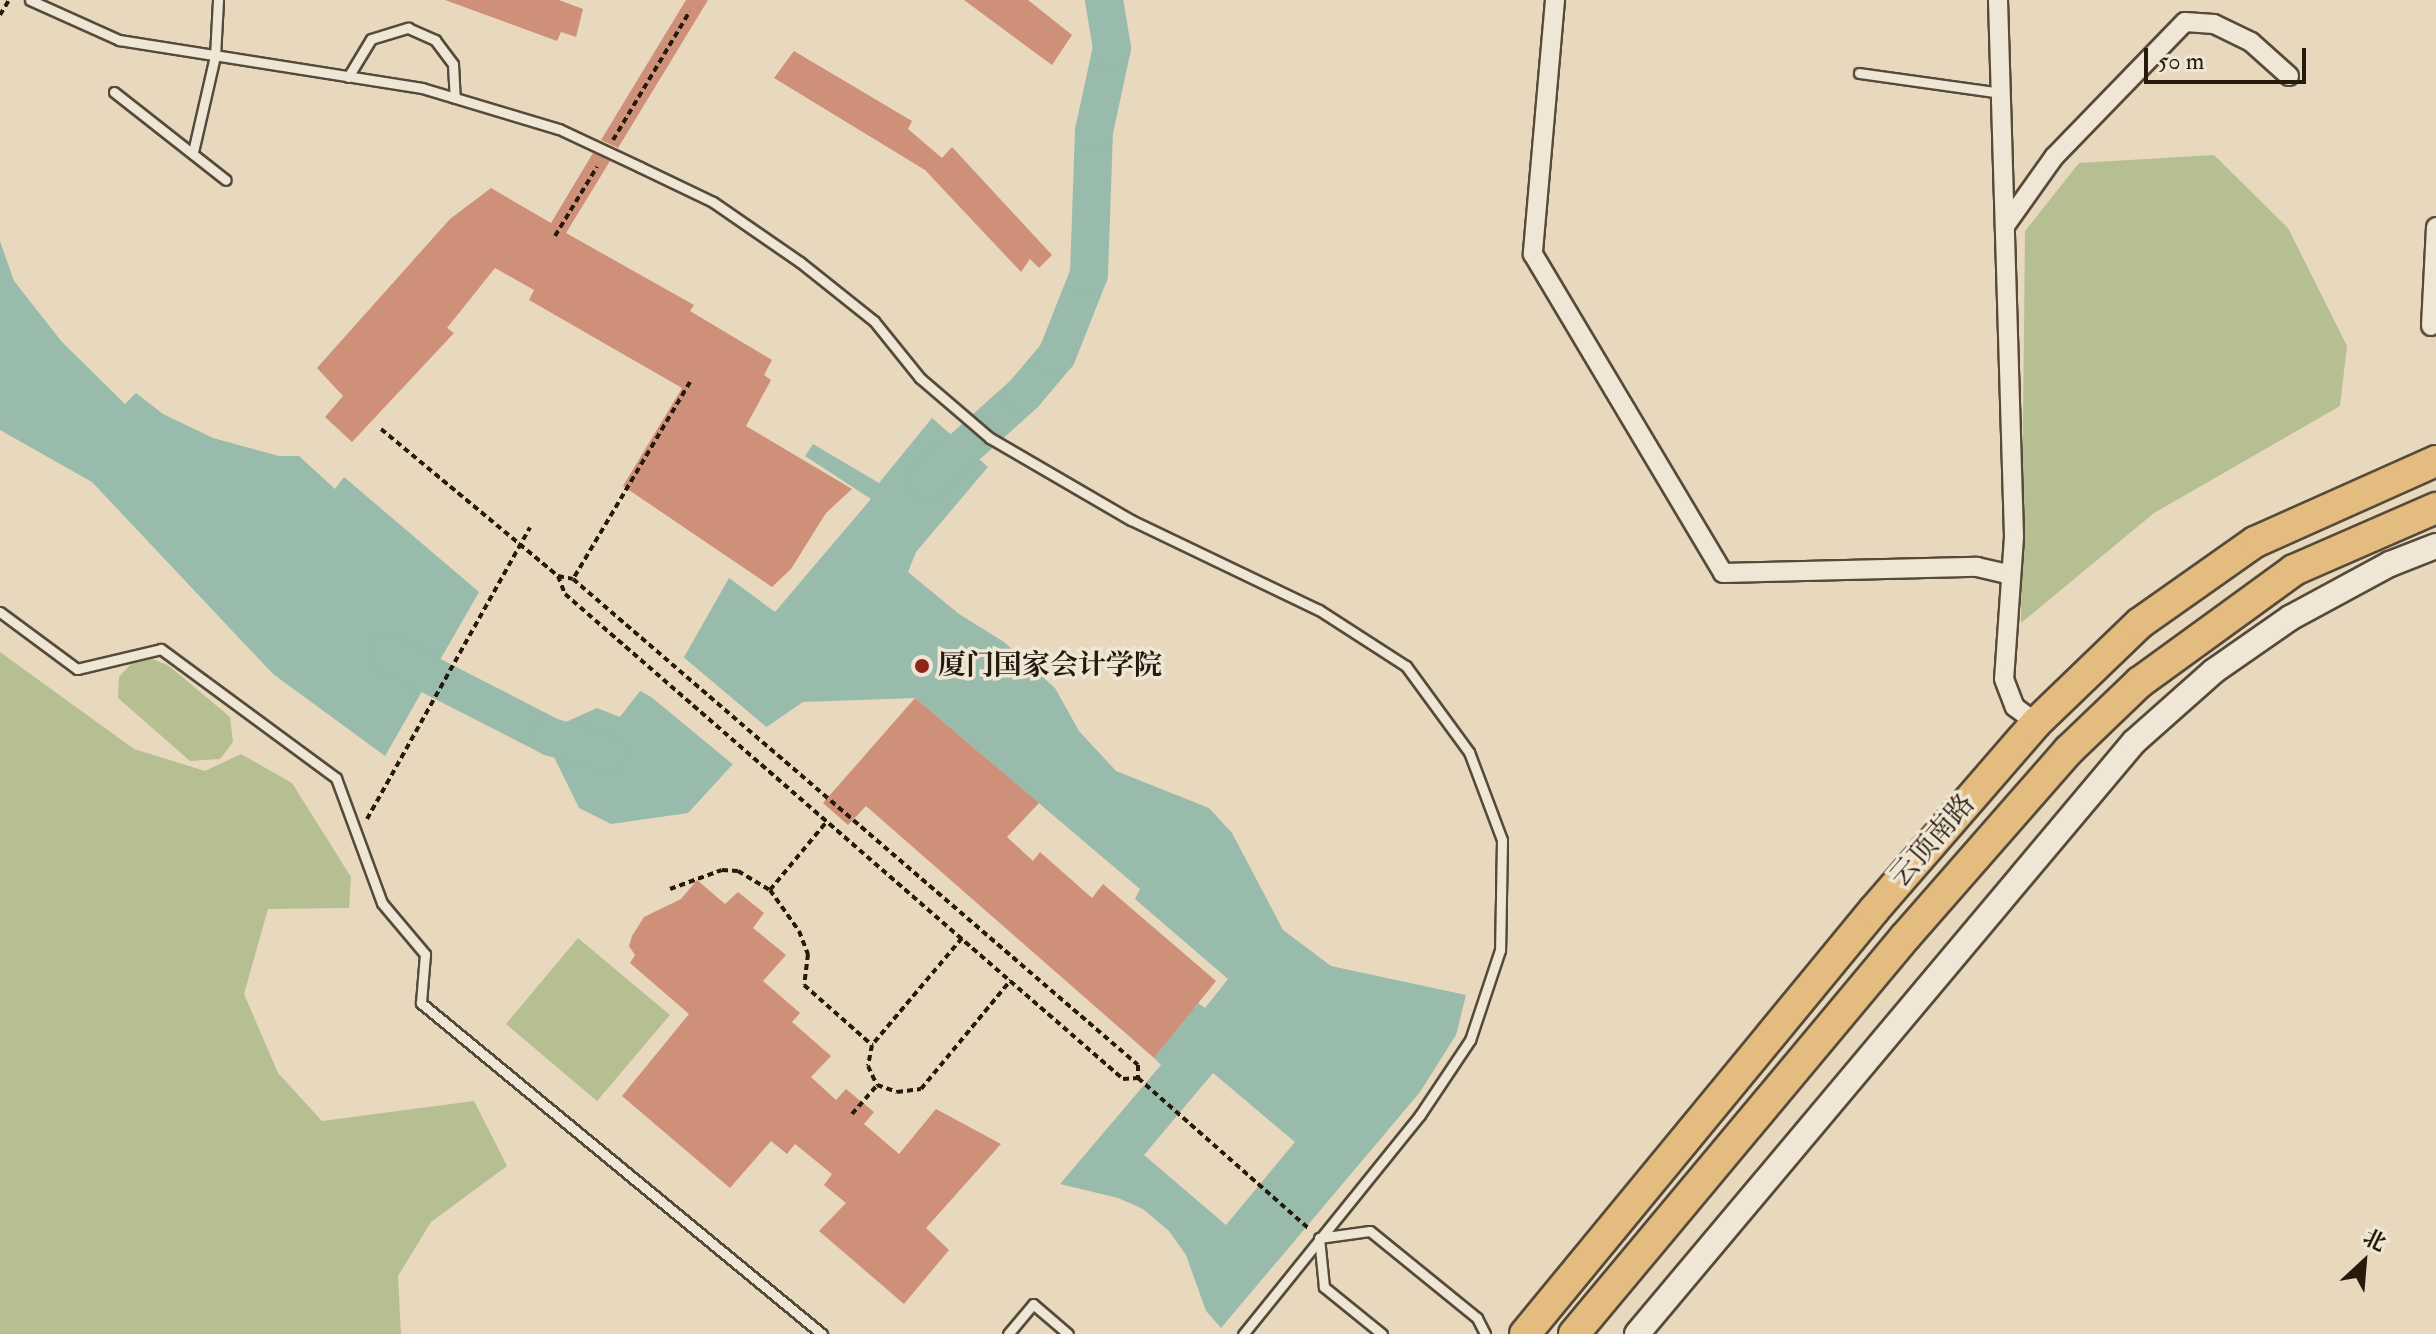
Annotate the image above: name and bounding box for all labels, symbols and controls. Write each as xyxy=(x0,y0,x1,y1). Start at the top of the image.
scale bar xyxy=(2148,32,2310,82)
text: 50 m xyxy=(2158,46,2204,77)
place label: 厦门国家会计学院 xyxy=(938,649,1162,683)
marker: 厦门国家会计学院 xyxy=(913,657,931,675)
street label: 云顶南路 xyxy=(1884,788,1982,894)
north arrow xyxy=(2324,1222,2404,1302)
text: 北 xyxy=(2358,1223,2391,1258)

